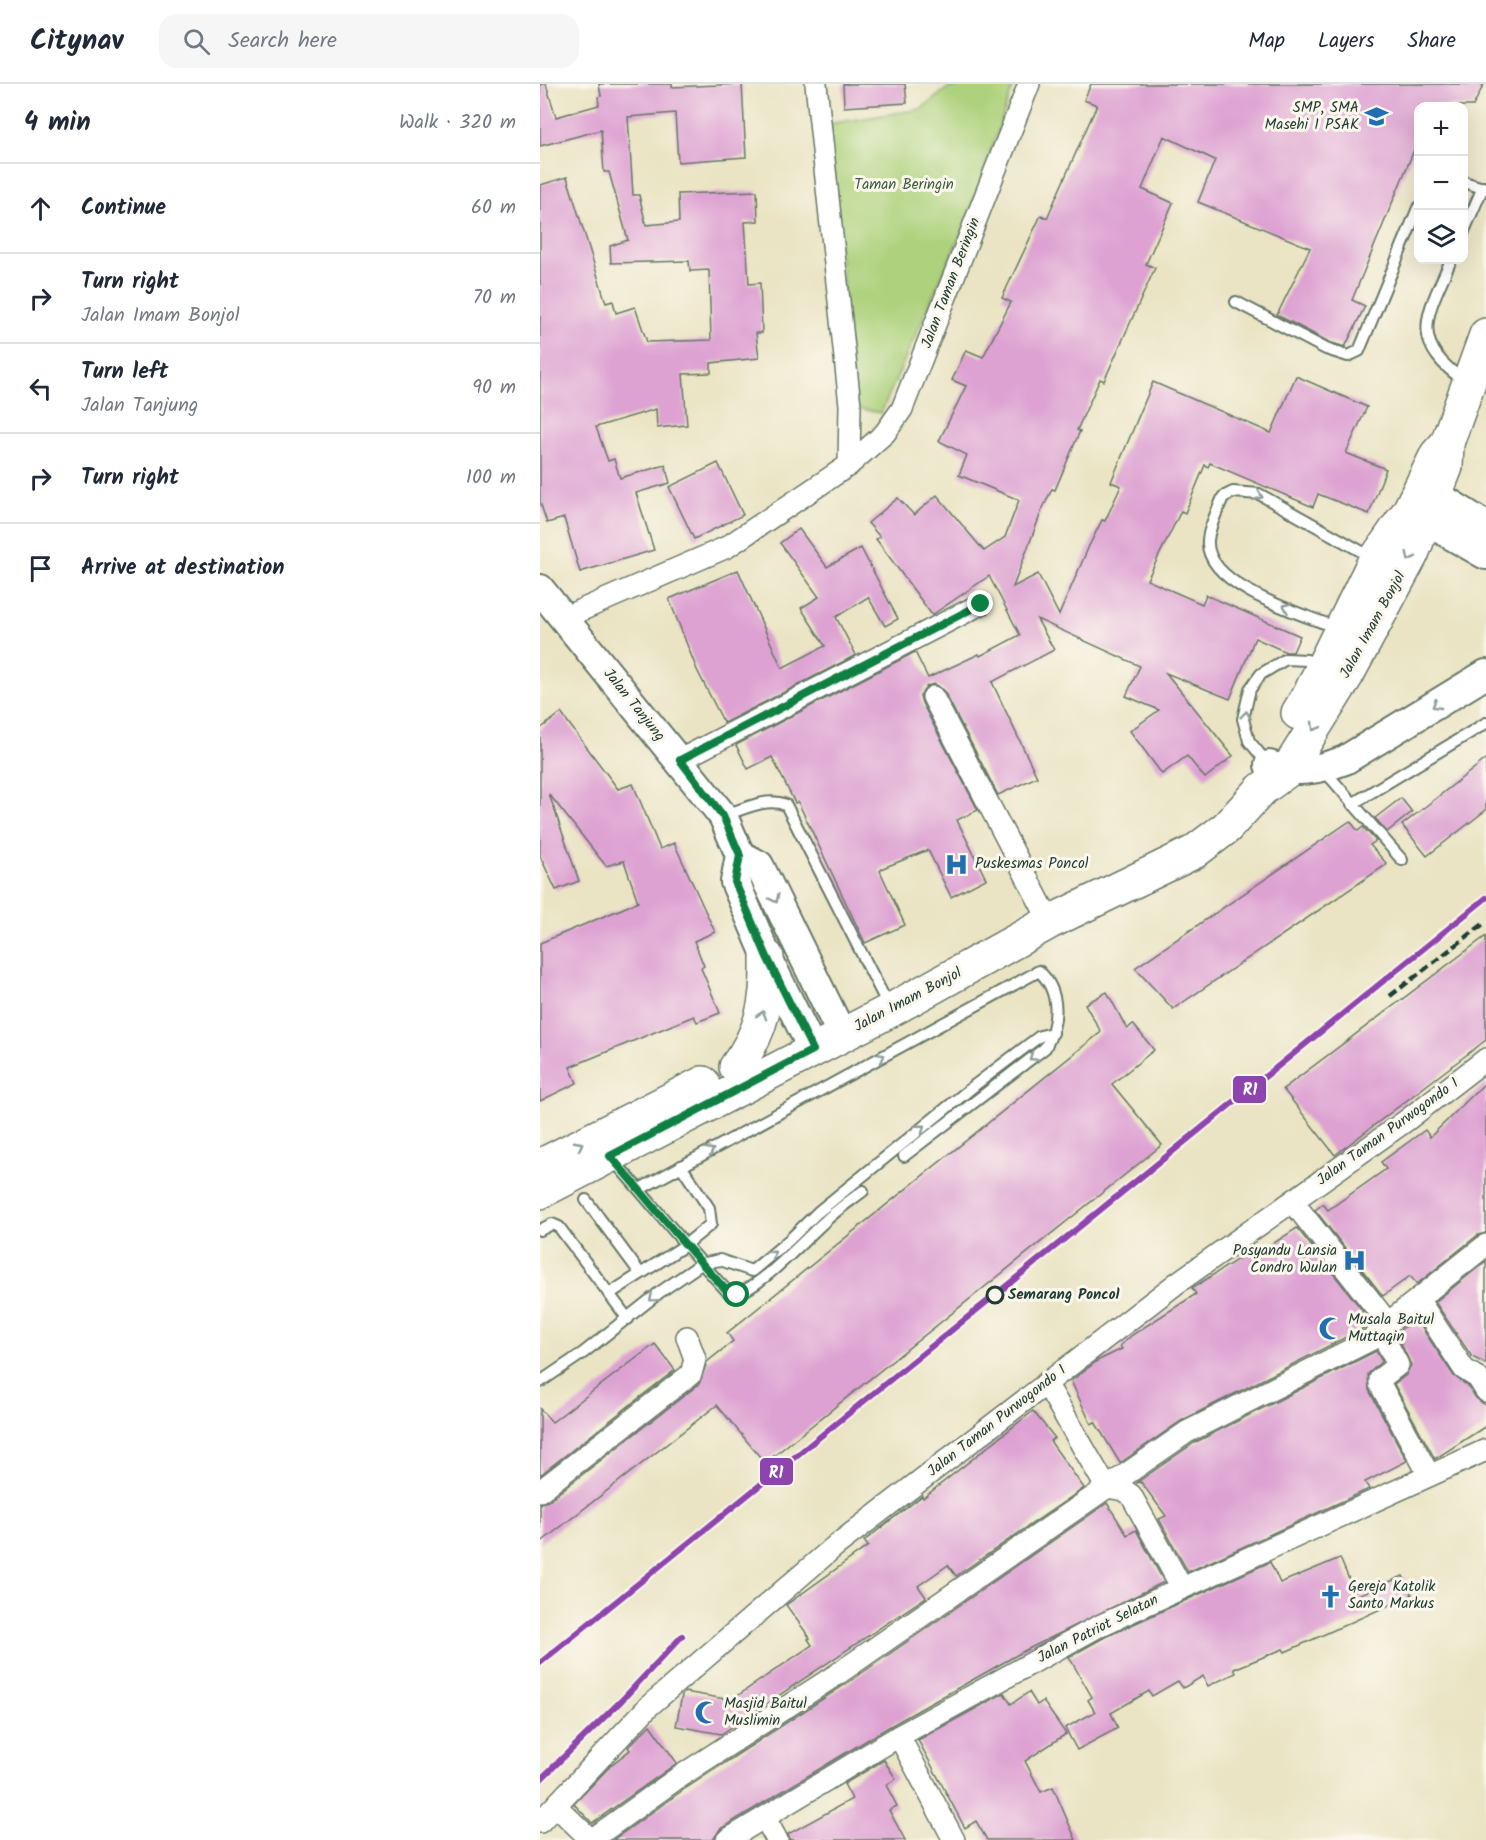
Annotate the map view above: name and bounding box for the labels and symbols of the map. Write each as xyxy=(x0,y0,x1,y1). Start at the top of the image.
place label: SMP, SMA Masehi 1 PSAK xyxy=(1265,96,1359,137)
school or university icon: SMP, SMA Masehi 1 PSAK xyxy=(1364,104,1390,130)
park label: Taman Beringin xyxy=(854,173,954,197)
street label: Jalan Taman Beringin xyxy=(915,214,987,352)
one-way arrow xyxy=(1253,489,1264,501)
one-way arrow xyxy=(1405,550,1417,561)
street label: Jalan Imam Bonjol xyxy=(1334,567,1412,683)
route end xyxy=(967,590,993,616)
one-way arrow xyxy=(1282,602,1293,614)
street label: Jalan Tanjung xyxy=(597,663,671,747)
one-way arrow xyxy=(1432,697,1442,709)
one-way arrow xyxy=(1239,710,1252,719)
one-way arrow xyxy=(1311,721,1323,731)
hospital icon: Puskesmas Poncol xyxy=(944,851,970,877)
place label: Puskesmas Poncol xyxy=(975,852,1089,876)
one-way arrow xyxy=(768,892,779,903)
street label: Jalan Imam Bonjol xyxy=(850,961,966,1039)
one-way arrow xyxy=(755,1010,767,1021)
one-way arrow xyxy=(1028,1050,1039,1061)
one-way arrow xyxy=(875,1053,885,1064)
street label: Jalan Taman Purwogondo I xyxy=(1312,1072,1464,1192)
line badge: R1 xyxy=(1232,1075,1267,1104)
text: R1 xyxy=(1243,1078,1257,1103)
one-way arrow xyxy=(914,1125,925,1136)
one-way arrow xyxy=(573,1141,583,1152)
one-way arrow xyxy=(704,1147,715,1159)
place label: Posyandu Lansia Condro Wulan xyxy=(1233,1239,1337,1280)
hospital icon: Posyandu Lansia Condro Wulan xyxy=(1342,1247,1368,1273)
one-way arrow xyxy=(765,1251,776,1262)
route start xyxy=(723,1281,749,1307)
place label: Semarang Poncol xyxy=(1008,1283,1119,1307)
marker: Semarang Poncol xyxy=(986,1286,1004,1304)
one-way arrow xyxy=(649,1291,660,1302)
place label: Musala Baitul Muttaqin xyxy=(1348,1308,1434,1349)
mosque icon: Musala Baitul Muttaqin xyxy=(1317,1316,1343,1342)
street label: Jalan Taman Purwogondo I xyxy=(922,1359,1072,1483)
line badge: R1 xyxy=(759,1457,794,1486)
text: R1 xyxy=(769,1461,783,1486)
place label: Gereja Katolik Santo Markus xyxy=(1348,1575,1436,1616)
church icon: Gereja Katolik Santo Markus xyxy=(1317,1583,1343,1609)
street label: Jalan Patriot Selatan xyxy=(1033,1588,1163,1670)
place label: Masjid Baitul Muslimin xyxy=(724,1692,807,1733)
mosque icon: Masjid Baitul Muslimin xyxy=(693,1700,719,1726)

